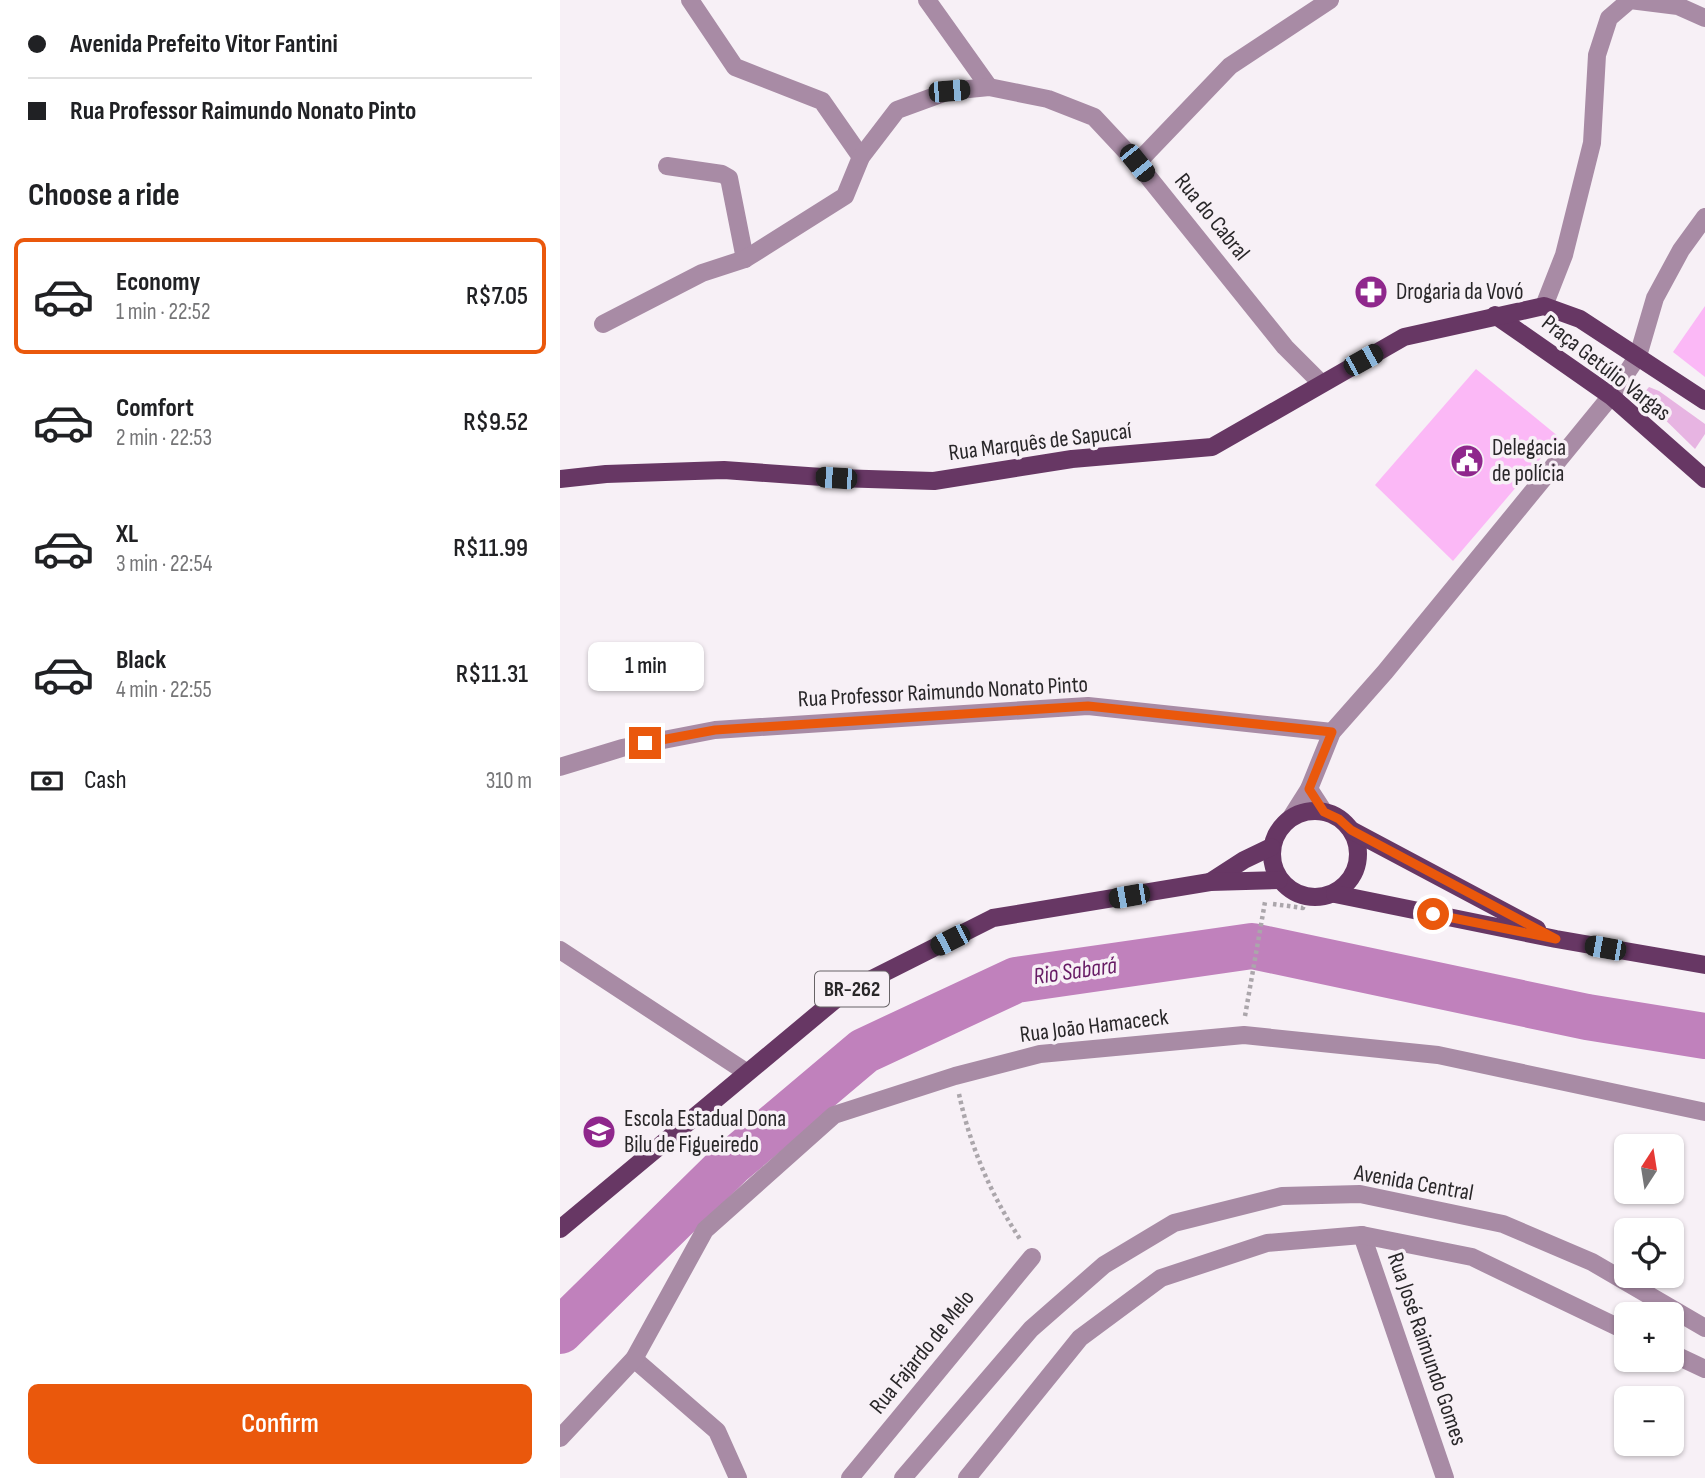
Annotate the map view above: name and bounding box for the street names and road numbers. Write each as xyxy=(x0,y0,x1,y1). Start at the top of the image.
street label: Rua do Cabral xyxy=(1168,168,1256,266)
street label: Praça Getúlio Vargas xyxy=(1536,309,1676,427)
street label: Rua Marquês de Sapucaí xyxy=(947,417,1134,467)
street label: Rua Professor Raimundo Nonato Pinto xyxy=(797,670,1089,714)
road number: BR-262 xyxy=(815,972,889,1006)
street label: Rua João Hamaceck xyxy=(1018,1003,1170,1049)
street label: Avenida Central xyxy=(1351,1159,1476,1207)
street label: Rua José Raimundo Gomes xyxy=(1381,1249,1473,1449)
street label: Rua Fajardo de Melo xyxy=(864,1284,980,1420)

